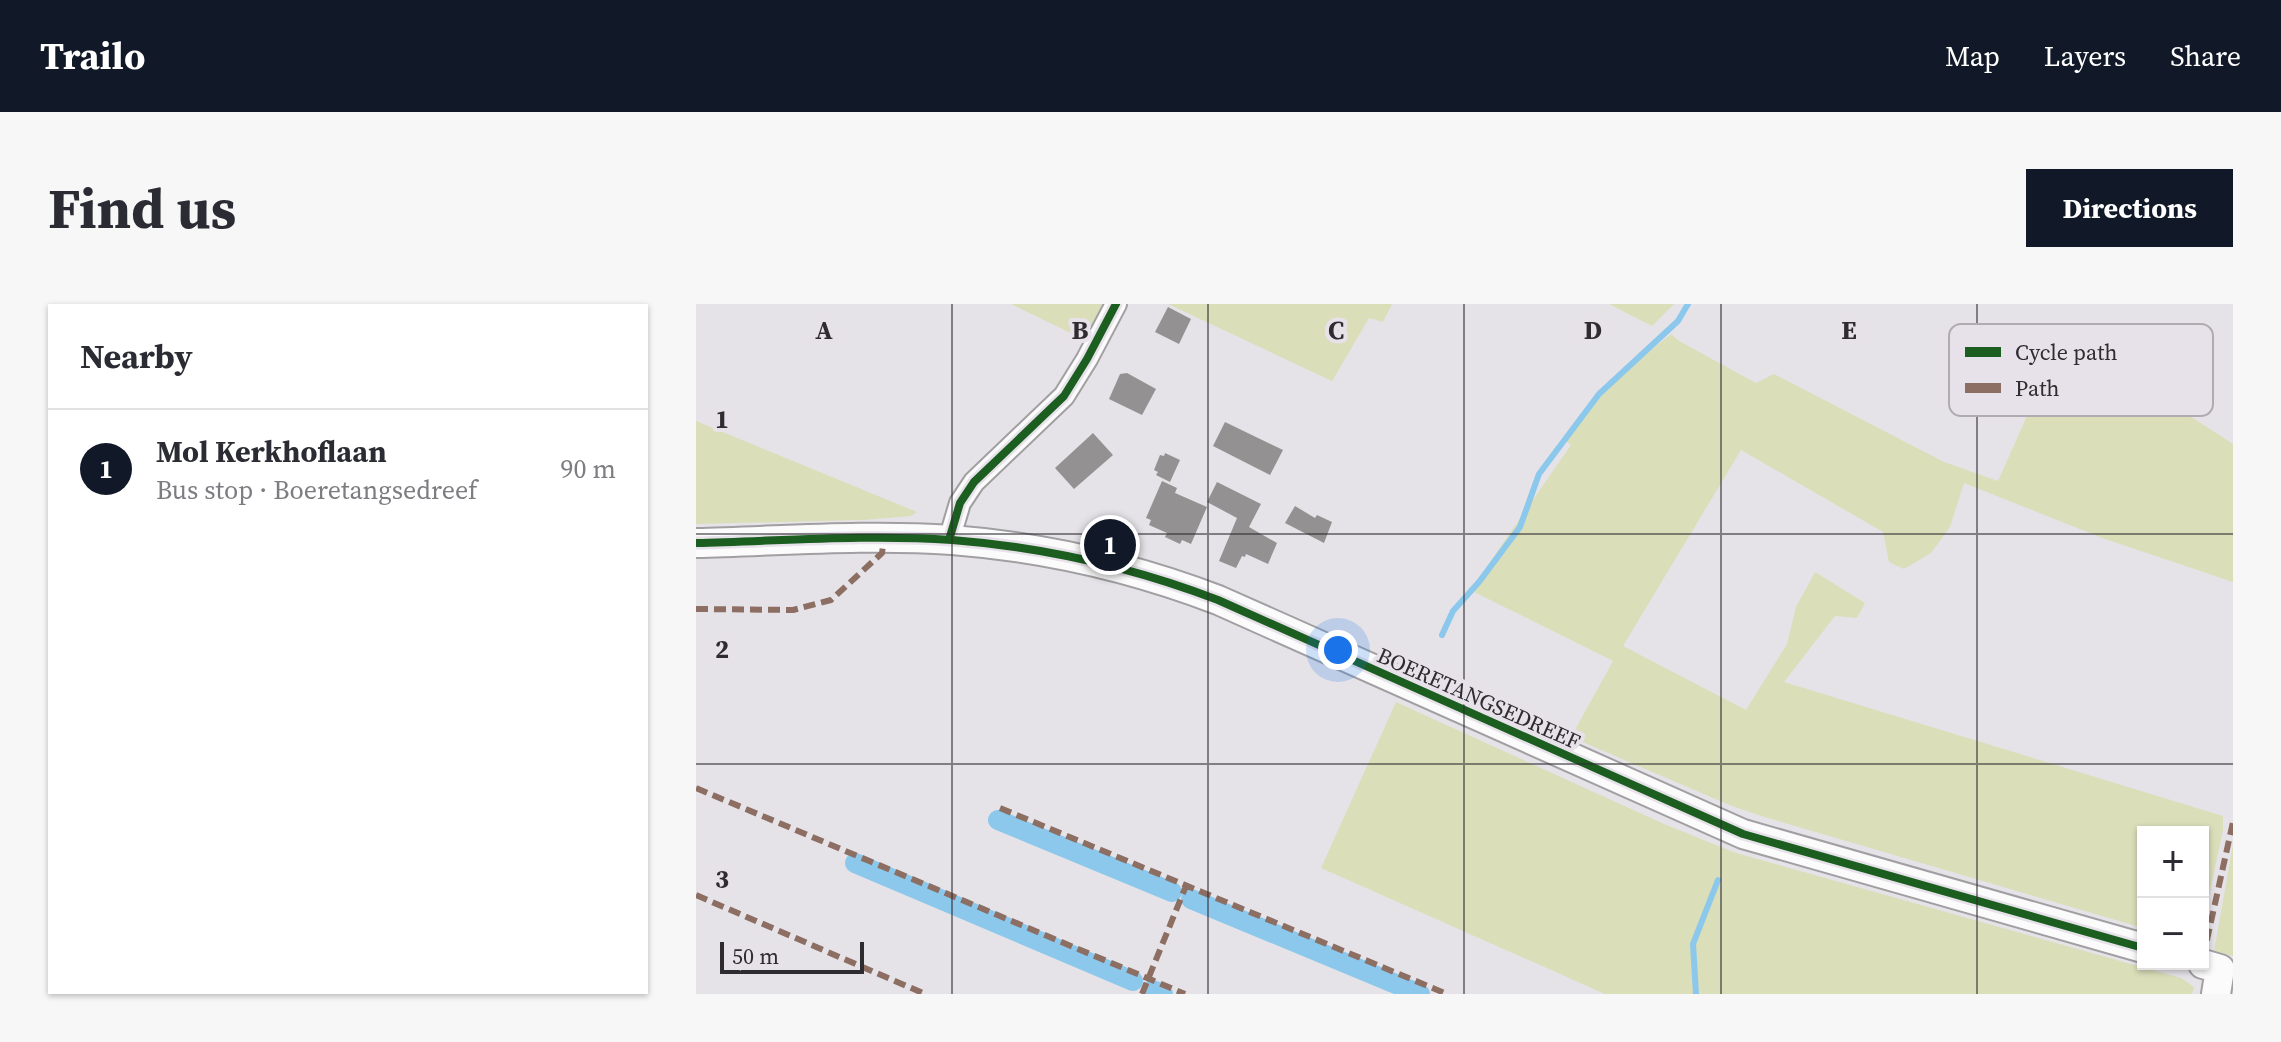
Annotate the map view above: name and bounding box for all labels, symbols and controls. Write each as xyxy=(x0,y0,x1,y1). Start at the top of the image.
text: Trailo xyxy=(40,30,145,82)
text: Map xyxy=(1945,37,2000,75)
text: Layers xyxy=(2044,37,2126,75)
text: Share xyxy=(2170,37,2241,75)
button: Directions xyxy=(2026,169,2233,247)
text: Find us xyxy=(48,170,236,247)
text: A xyxy=(815,312,833,348)
text: B xyxy=(1072,312,1089,348)
text: C xyxy=(1328,312,1344,348)
text: D xyxy=(1584,312,1602,348)
text: E xyxy=(1841,312,1857,348)
legend xyxy=(1949,324,2213,416)
text: Nearby xyxy=(80,333,193,379)
text: Cycle path xyxy=(2015,337,2118,367)
text: Path xyxy=(2015,373,2060,403)
text: 1 xyxy=(715,401,729,437)
text: Mol Kerkhoflaan xyxy=(156,431,387,472)
text: 1 xyxy=(99,451,113,487)
text: 90 m xyxy=(561,451,616,487)
text: Bus stop · Boeretangsedreef xyxy=(156,472,477,508)
pin: 1 xyxy=(1084,515,1136,575)
your location xyxy=(1318,630,1358,670)
text: 2 xyxy=(715,631,729,667)
street label: BOERETANGSEDREEF xyxy=(1373,640,1585,756)
map controls xyxy=(2137,826,2209,970)
button: + xyxy=(2137,826,2209,898)
text: 3 xyxy=(715,861,729,897)
button: − xyxy=(2137,898,2209,970)
scale bar xyxy=(720,938,864,974)
text: 50 m xyxy=(732,941,779,971)

